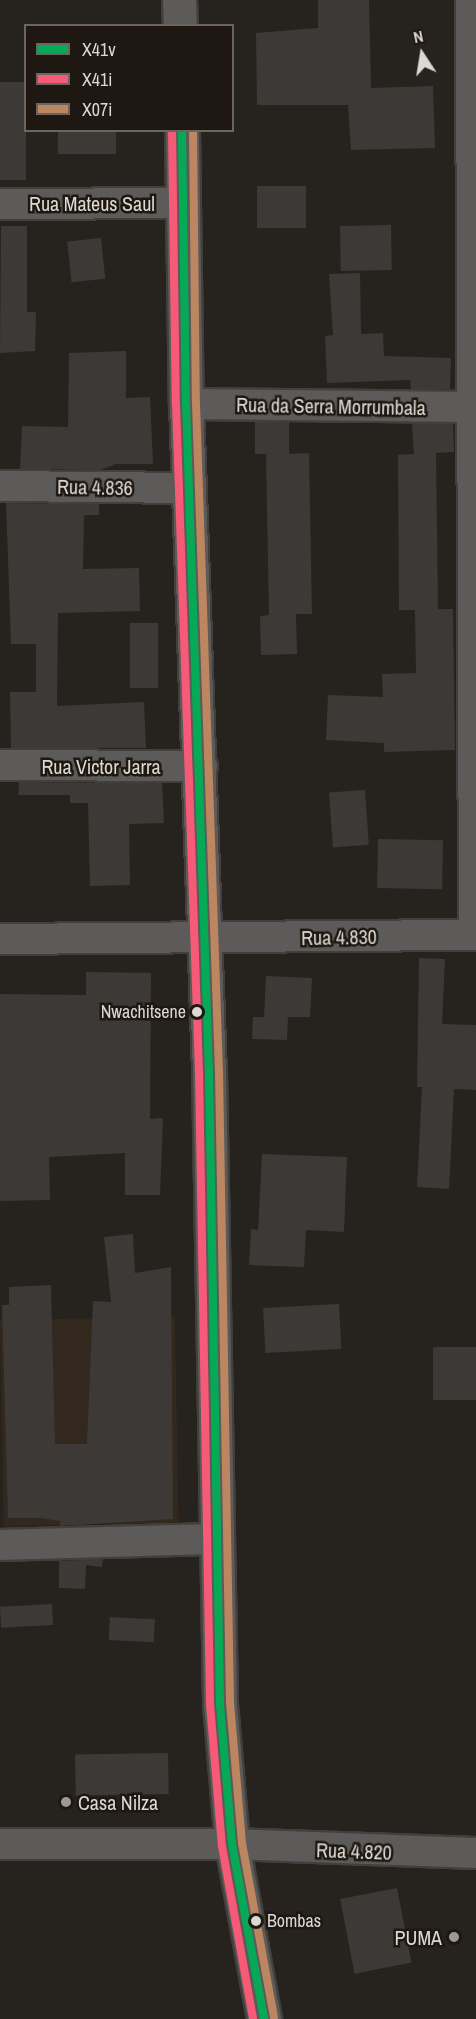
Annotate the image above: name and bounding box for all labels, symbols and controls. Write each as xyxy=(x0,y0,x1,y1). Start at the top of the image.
legend xyxy=(24,24,234,132)
north arrow xyxy=(392,24,452,84)
text: N xyxy=(411,25,425,48)
text: X41v xyxy=(82,37,116,62)
text: X41i xyxy=(82,67,112,92)
text: X07i xyxy=(82,97,112,122)
street label: Rua Mateus Saul xyxy=(29,191,155,215)
street label: Rua da Serra Morrumbala xyxy=(236,392,426,420)
street label: Rua 4.836 xyxy=(57,474,133,500)
street label: Rua Victor Jarra xyxy=(41,754,161,778)
street label: Rua 4.830 xyxy=(301,924,377,950)
place label: Nwachitsene xyxy=(101,1001,186,1023)
marker: Nwachitsene xyxy=(191,1006,203,1018)
place label: Casa Nilza xyxy=(78,1790,158,1814)
marker: Casa Nilza xyxy=(59,1795,73,1809)
street label: Rua 4.820 xyxy=(316,1838,392,1864)
place label: Bombas xyxy=(267,1910,321,1932)
marker: Bombas xyxy=(250,1915,262,1927)
place label: PUMA xyxy=(395,1925,442,1949)
marker: PUMA xyxy=(447,1930,461,1944)

